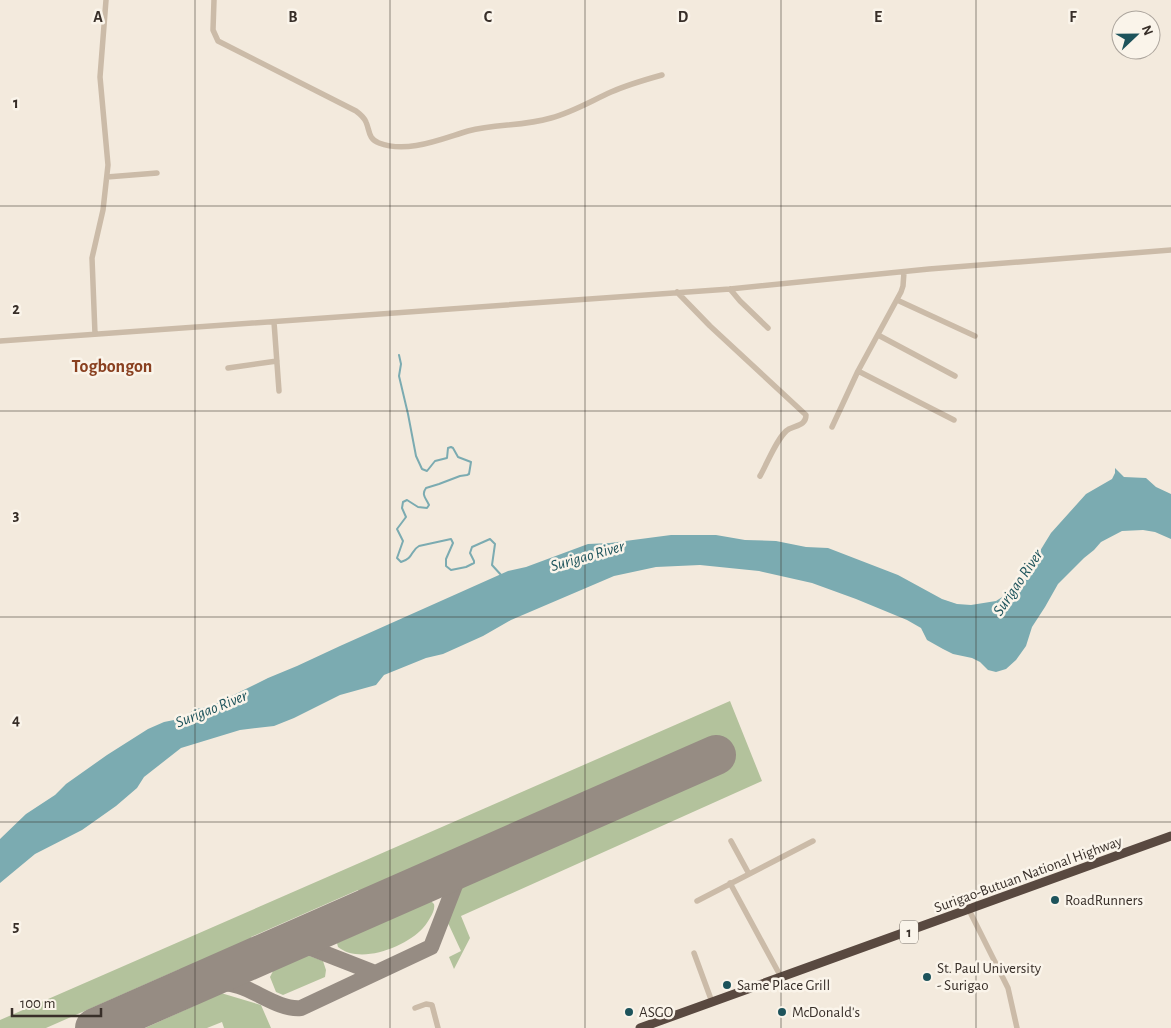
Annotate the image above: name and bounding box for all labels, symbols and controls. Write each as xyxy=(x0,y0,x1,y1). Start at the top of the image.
text: A xyxy=(93,9,103,25)
text: B xyxy=(288,9,298,25)
text: C xyxy=(484,9,493,25)
text: D xyxy=(678,9,689,25)
text: E xyxy=(874,9,882,25)
text: F xyxy=(1069,9,1077,25)
north arrow xyxy=(1111,10,1161,60)
text: N xyxy=(1139,23,1155,38)
text: 1 xyxy=(13,95,19,111)
text: 2 xyxy=(12,301,20,317)
district label: Togbongon xyxy=(72,358,152,376)
text: 3 xyxy=(13,507,20,523)
water label: Surigao River xyxy=(549,538,627,574)
water label: Surigao River xyxy=(990,546,1046,618)
water label: Surigao River xyxy=(173,687,250,731)
text: 4 xyxy=(12,712,20,728)
street label: Surigao-Butuan National Highway xyxy=(932,833,1125,916)
place label: RoadRunners xyxy=(1065,893,1143,908)
marker: RoadRunners xyxy=(1049,894,1061,906)
text: 5 xyxy=(13,918,20,934)
road number: 1 xyxy=(900,920,918,944)
place label: St. Paul University - Surigao xyxy=(937,961,1042,993)
marker: St. Paul University - Surigao xyxy=(921,971,933,983)
place label: Same Place Grill xyxy=(737,978,830,993)
marker: Same Place Grill xyxy=(721,979,733,991)
scale bar xyxy=(12,986,101,1018)
text: 100 m xyxy=(20,996,55,1011)
place label: ASGO xyxy=(639,1005,673,1020)
place label: McDonald's xyxy=(792,1005,860,1020)
marker: ASGO xyxy=(623,1006,635,1018)
marker: McDonald's xyxy=(776,1006,788,1018)

